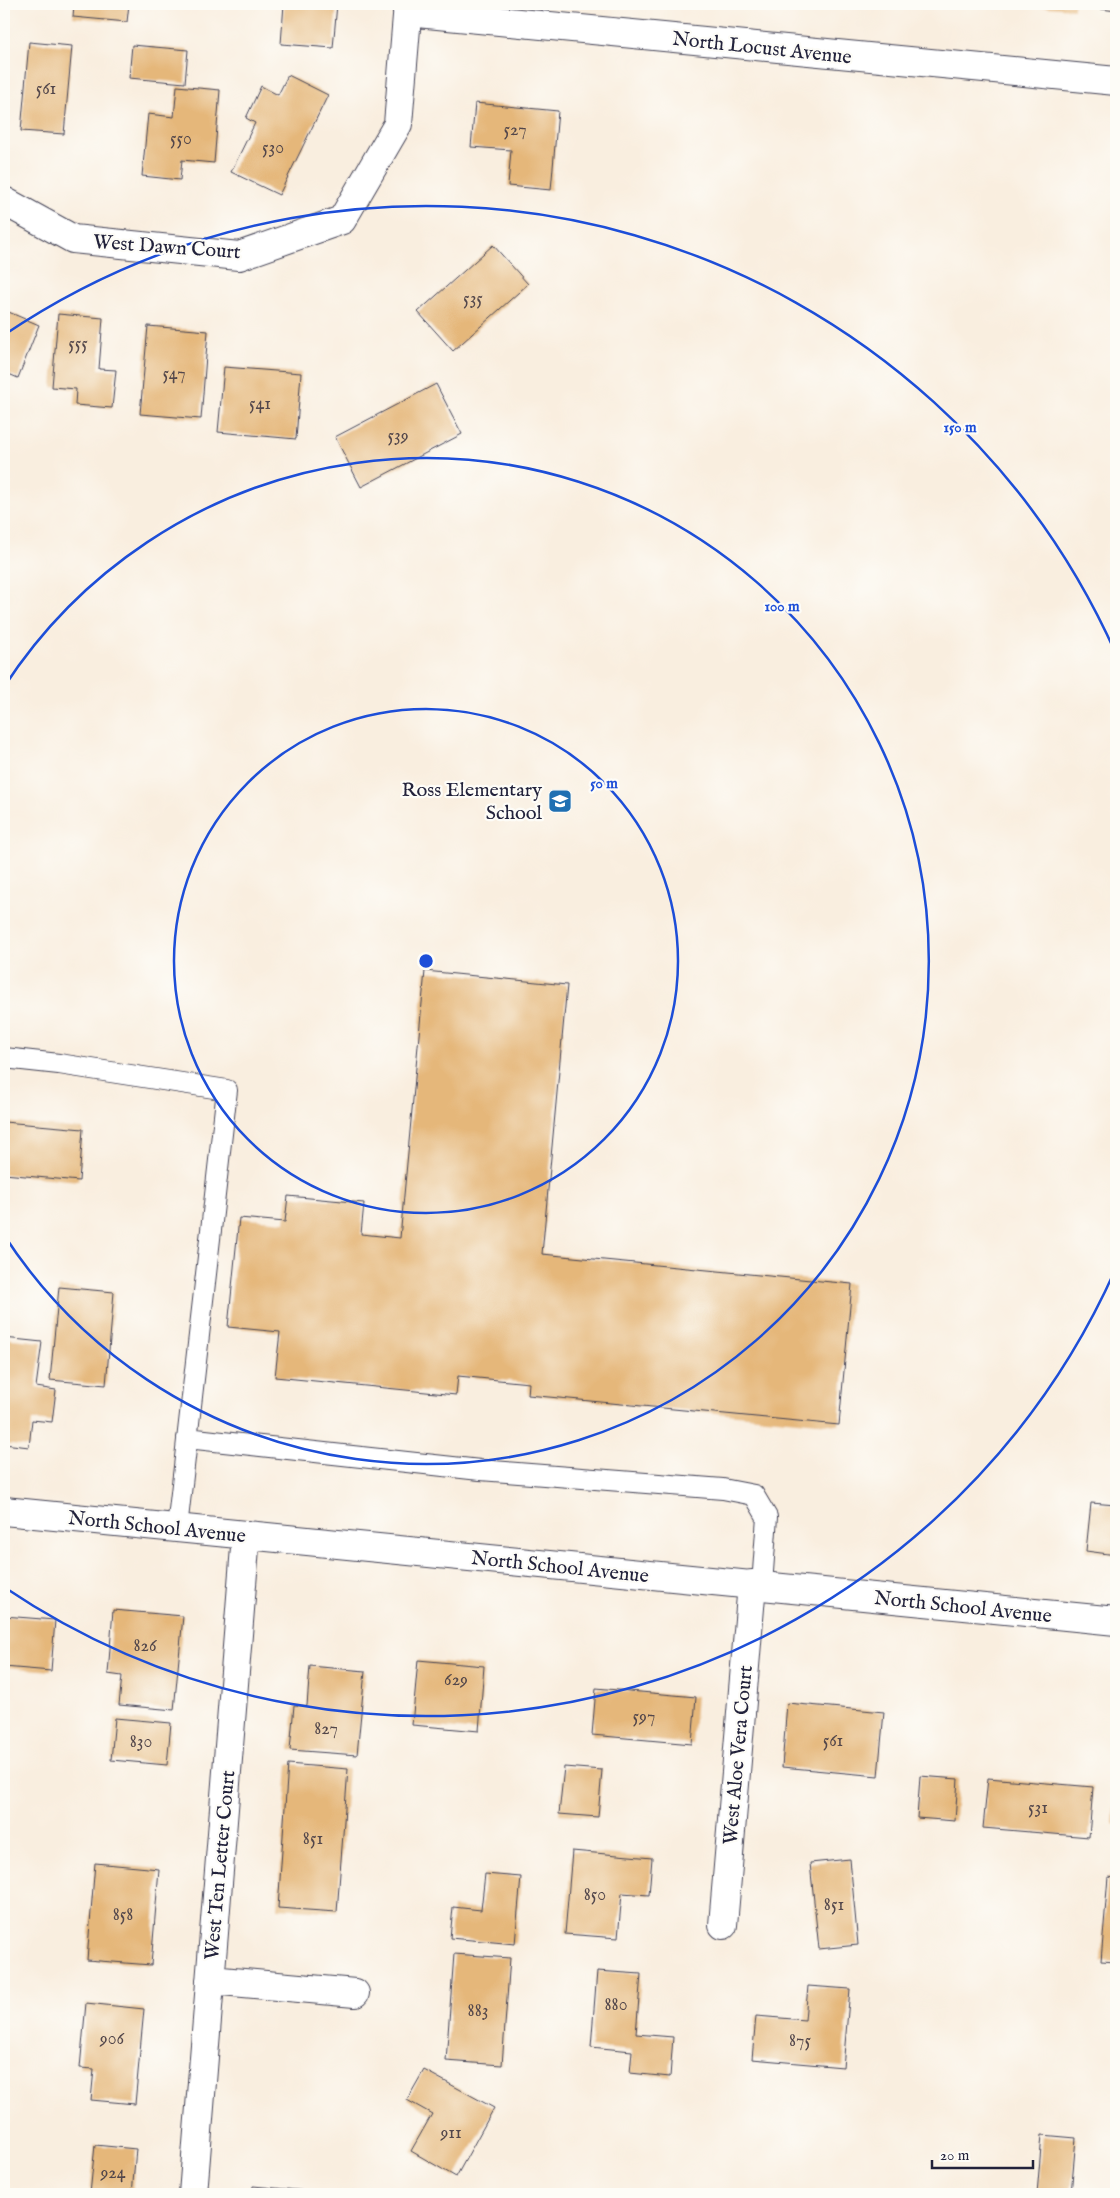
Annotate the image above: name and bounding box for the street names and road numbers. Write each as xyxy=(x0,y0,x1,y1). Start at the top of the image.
street label: North Locust Avenue xyxy=(671,27,853,70)
street label: West Dawn Court xyxy=(92,230,242,265)
street label: North School Avenue xyxy=(67,1506,247,1549)
street label: North School Avenue xyxy=(470,1546,650,1589)
street label: North School Avenue xyxy=(873,1586,1053,1629)
street label: West Aloe Vera Court xyxy=(718,1664,759,1846)
street label: West Ten Letter Court xyxy=(200,1769,241,1961)

